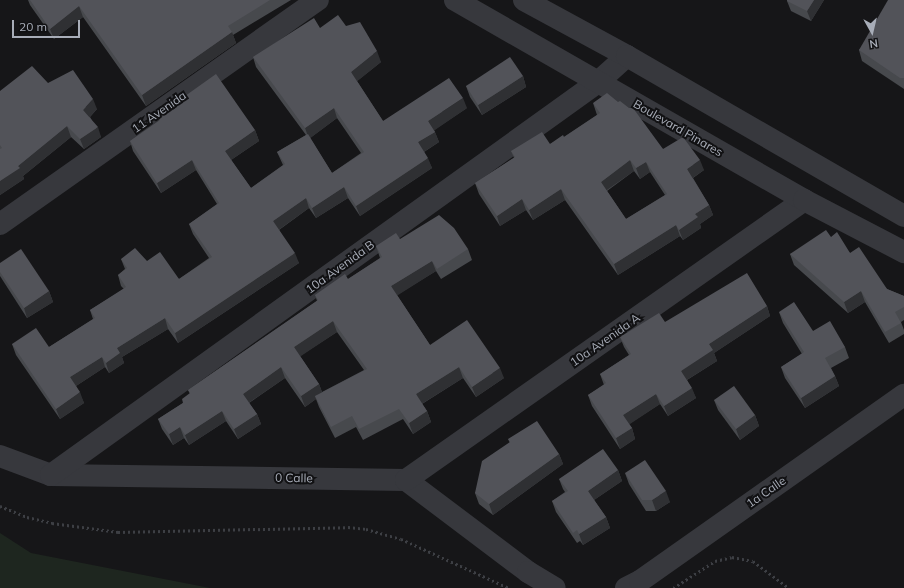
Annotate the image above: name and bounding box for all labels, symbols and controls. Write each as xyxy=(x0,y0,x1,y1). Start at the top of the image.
scale bar xyxy=(14,12,82,38)
north arrow xyxy=(852,12,892,52)
text: 20 m xyxy=(19,19,47,34)
text: N xyxy=(869,36,879,51)
street label: 11 Avenida xyxy=(129,88,189,136)
street label: Boulevard Pinares xyxy=(631,97,725,159)
street label: 10a Avenida B xyxy=(303,237,377,297)
street label: 10a Avenida A xyxy=(567,311,643,369)
street label: 0 Calle xyxy=(275,470,313,486)
street label: 1a Calle xyxy=(743,473,789,511)

